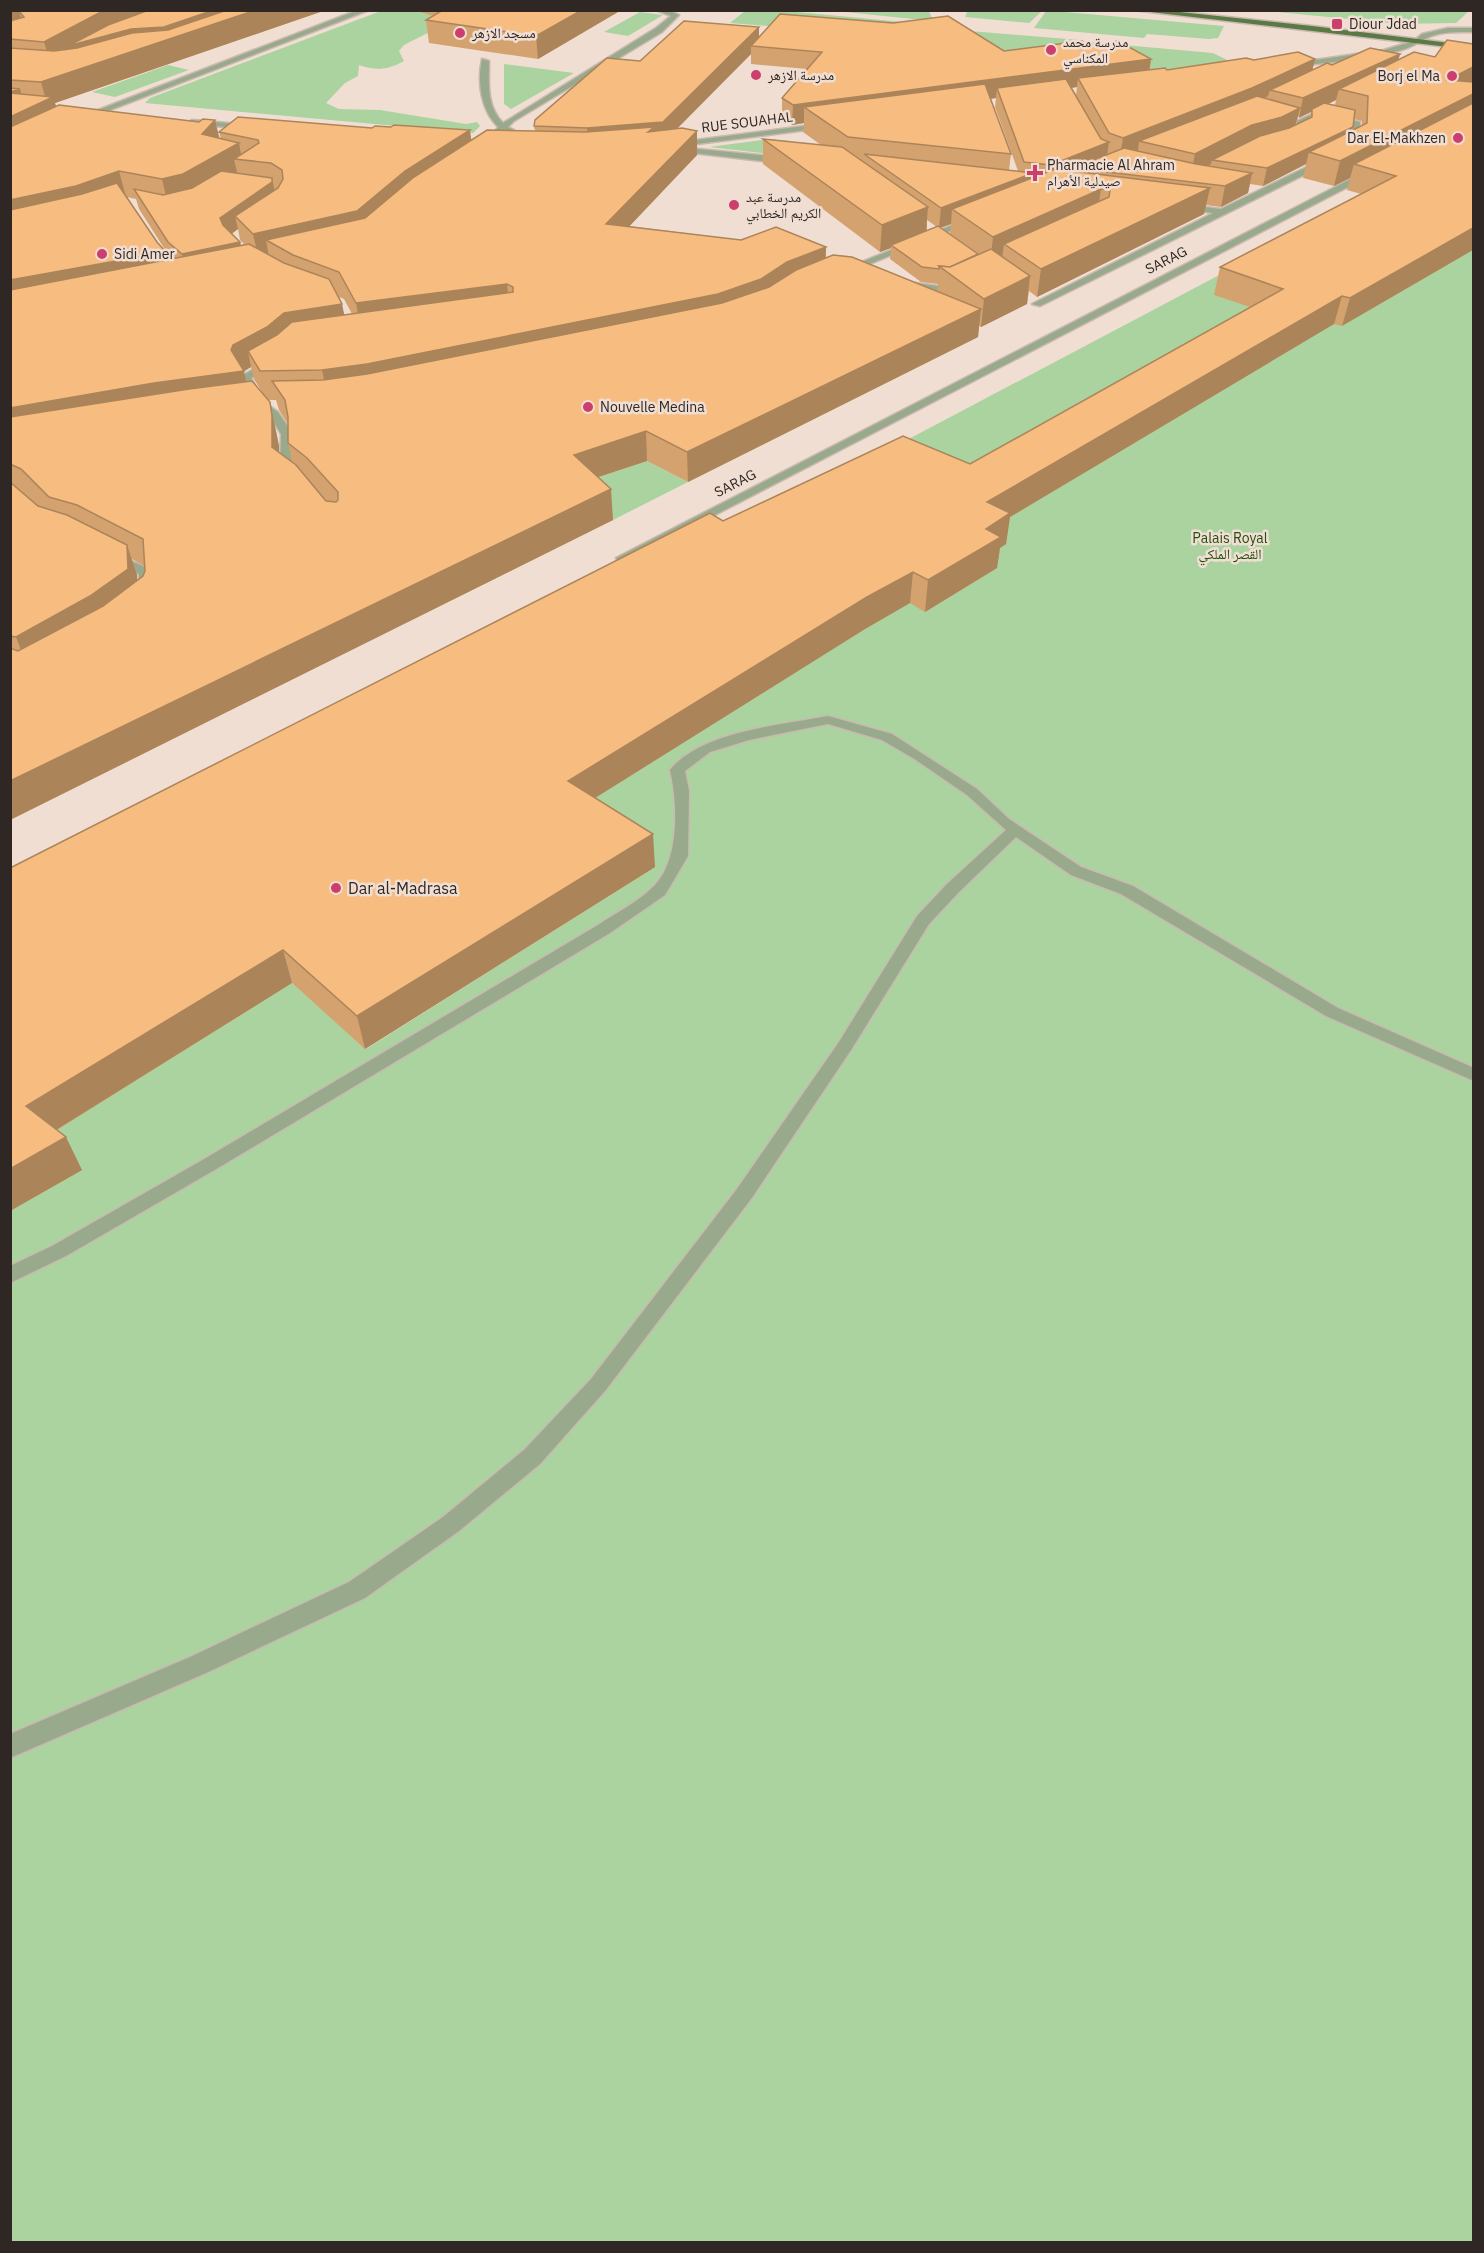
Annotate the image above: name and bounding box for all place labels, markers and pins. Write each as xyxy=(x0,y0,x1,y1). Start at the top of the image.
place label: Diour Jdad xyxy=(1349,15,1417,33)
marker: Diour Jdad xyxy=(1330,17,1344,31)
place label: مسجد الازهر xyxy=(471,24,536,42)
marker: مسجد الازهر xyxy=(453,26,467,40)
place label: مدرسة محمد المكناسي xyxy=(1063,33,1128,70)
marker: مدرسة محمد المكناسي xyxy=(1044,43,1058,57)
place label: مدرسة الازهر xyxy=(767,66,834,84)
place label: Borj el Ma xyxy=(1377,67,1441,85)
marker: مدرسة الازهر xyxy=(749,68,763,82)
marker: Borj el Ma xyxy=(1445,69,1459,83)
place label: Dar El-Makhzen xyxy=(1347,129,1446,147)
marker: Dar El-Makhzen xyxy=(1451,131,1465,145)
place label: Pharmacie Al Ahram صيدلية الأهرام xyxy=(1047,156,1175,191)
marker: Pharmacie Al Ahram صيدلية الأهرام xyxy=(1028,166,1042,180)
place label: مدرسة عبد الكريم الخطابي xyxy=(746,188,821,225)
marker: مدرسة عبد الكريم الخطابي xyxy=(727,198,741,212)
place label: Sidi Amer xyxy=(114,245,175,263)
marker: Sidi Amer xyxy=(95,247,109,261)
place label: Nouvelle Medina xyxy=(600,398,705,416)
marker: Nouvelle Medina xyxy=(581,400,595,414)
place label: Dar al-Madrasa xyxy=(348,878,458,898)
marker: Dar al-Madrasa xyxy=(329,881,343,895)

